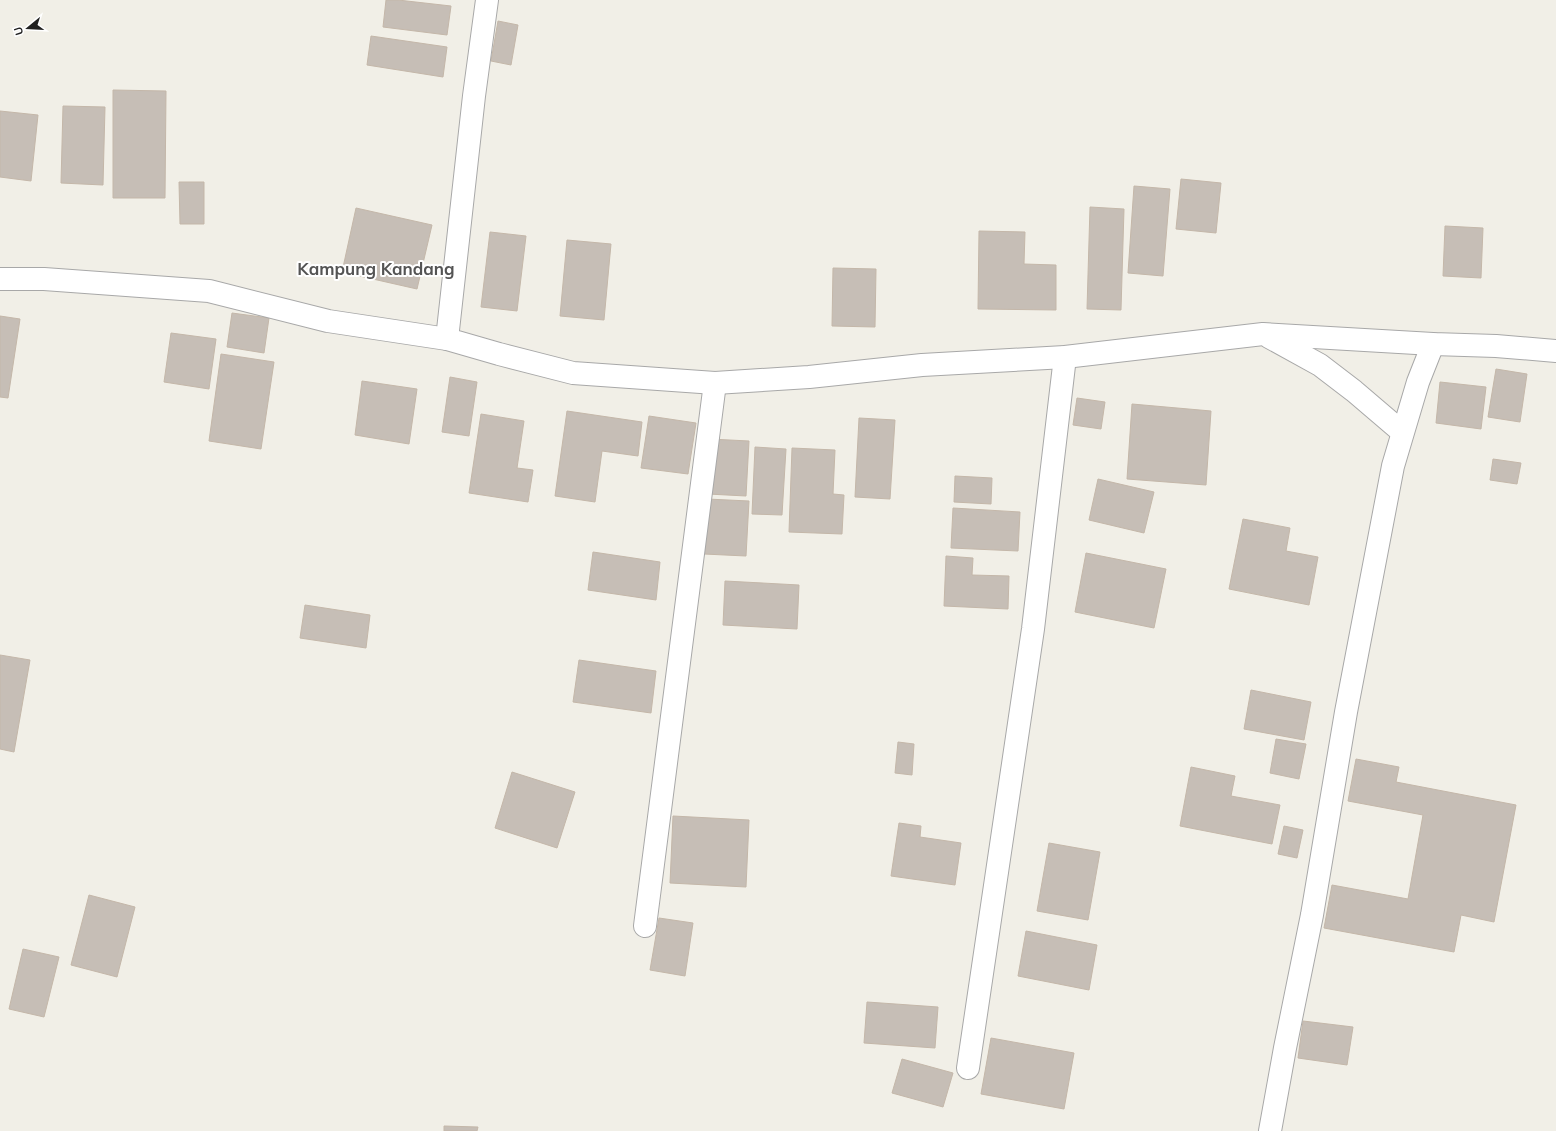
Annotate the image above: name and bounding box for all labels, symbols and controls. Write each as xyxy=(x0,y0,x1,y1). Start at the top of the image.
north arrow xyxy=(8,8,48,48)
text: U xyxy=(11,25,26,37)
district label: Kampung Kandang xyxy=(297,258,455,279)

